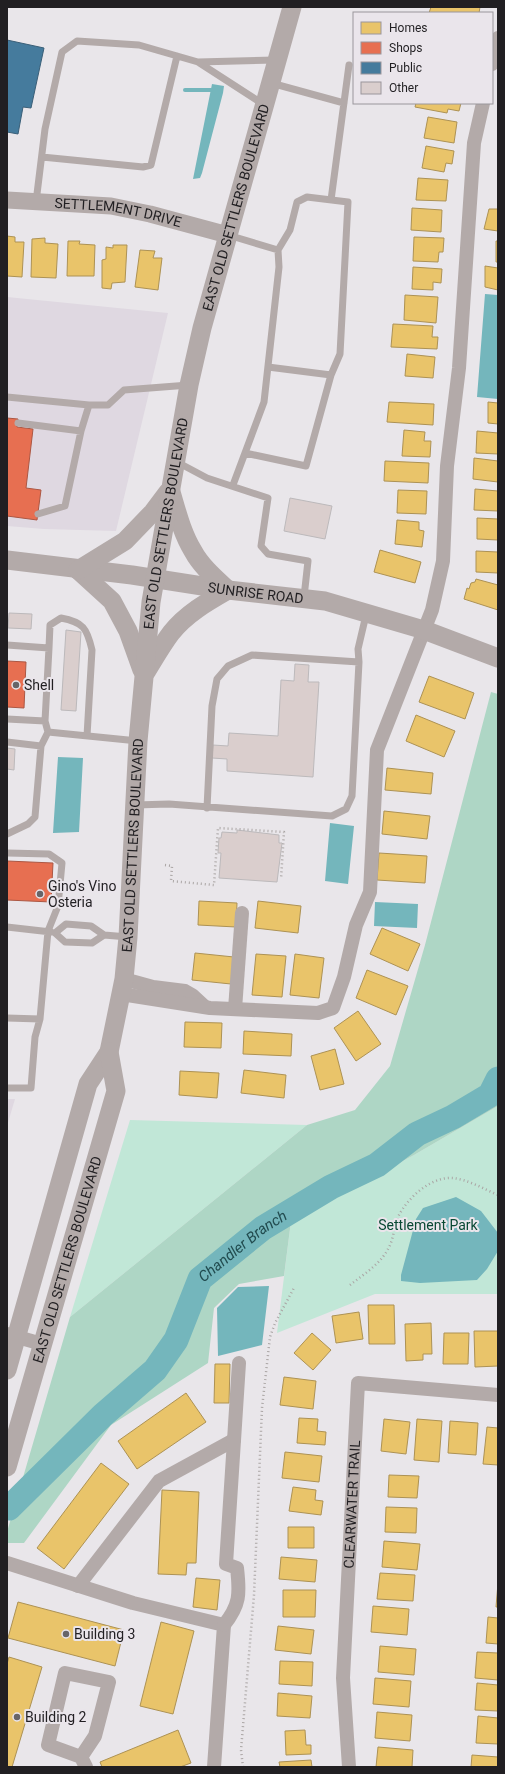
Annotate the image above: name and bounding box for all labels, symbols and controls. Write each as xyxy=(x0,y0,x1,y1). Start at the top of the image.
legend xyxy=(353,12,493,104)
text: Homes xyxy=(389,21,427,35)
text: Shops xyxy=(389,41,423,55)
text: Public xyxy=(389,61,422,75)
text: Other xyxy=(389,81,418,95)
street label: EAST OLD SETTLERS BOULEVARD xyxy=(199,102,272,313)
street label: SETTLEMENT DRIVE xyxy=(54,195,183,230)
street label: EAST OLD SETTLERS BOULEVARD xyxy=(140,416,191,630)
street label: SUNRISE ROAD xyxy=(207,579,304,607)
place label: Shell xyxy=(24,677,54,693)
marker: Shell xyxy=(11,680,21,690)
street label: EAST OLD SETTLERS BOULEVARD xyxy=(119,738,146,953)
place label: Gino's Vino Osteria xyxy=(48,878,116,910)
marker: Gino's Vino Osteria xyxy=(35,889,45,899)
street label: EAST OLD SETTLERS BOULEVARD xyxy=(30,1154,105,1365)
water label: Chandler Branch xyxy=(195,1207,290,1286)
park label: Settlement Park xyxy=(378,1217,479,1233)
street label: CLEARWATER TRAIL xyxy=(341,1439,363,1569)
place label: Building 3 xyxy=(74,1626,135,1642)
marker: Building 3 xyxy=(61,1629,71,1639)
place label: Building 2 xyxy=(25,1709,87,1725)
marker: Building 2 xyxy=(12,1712,22,1722)

